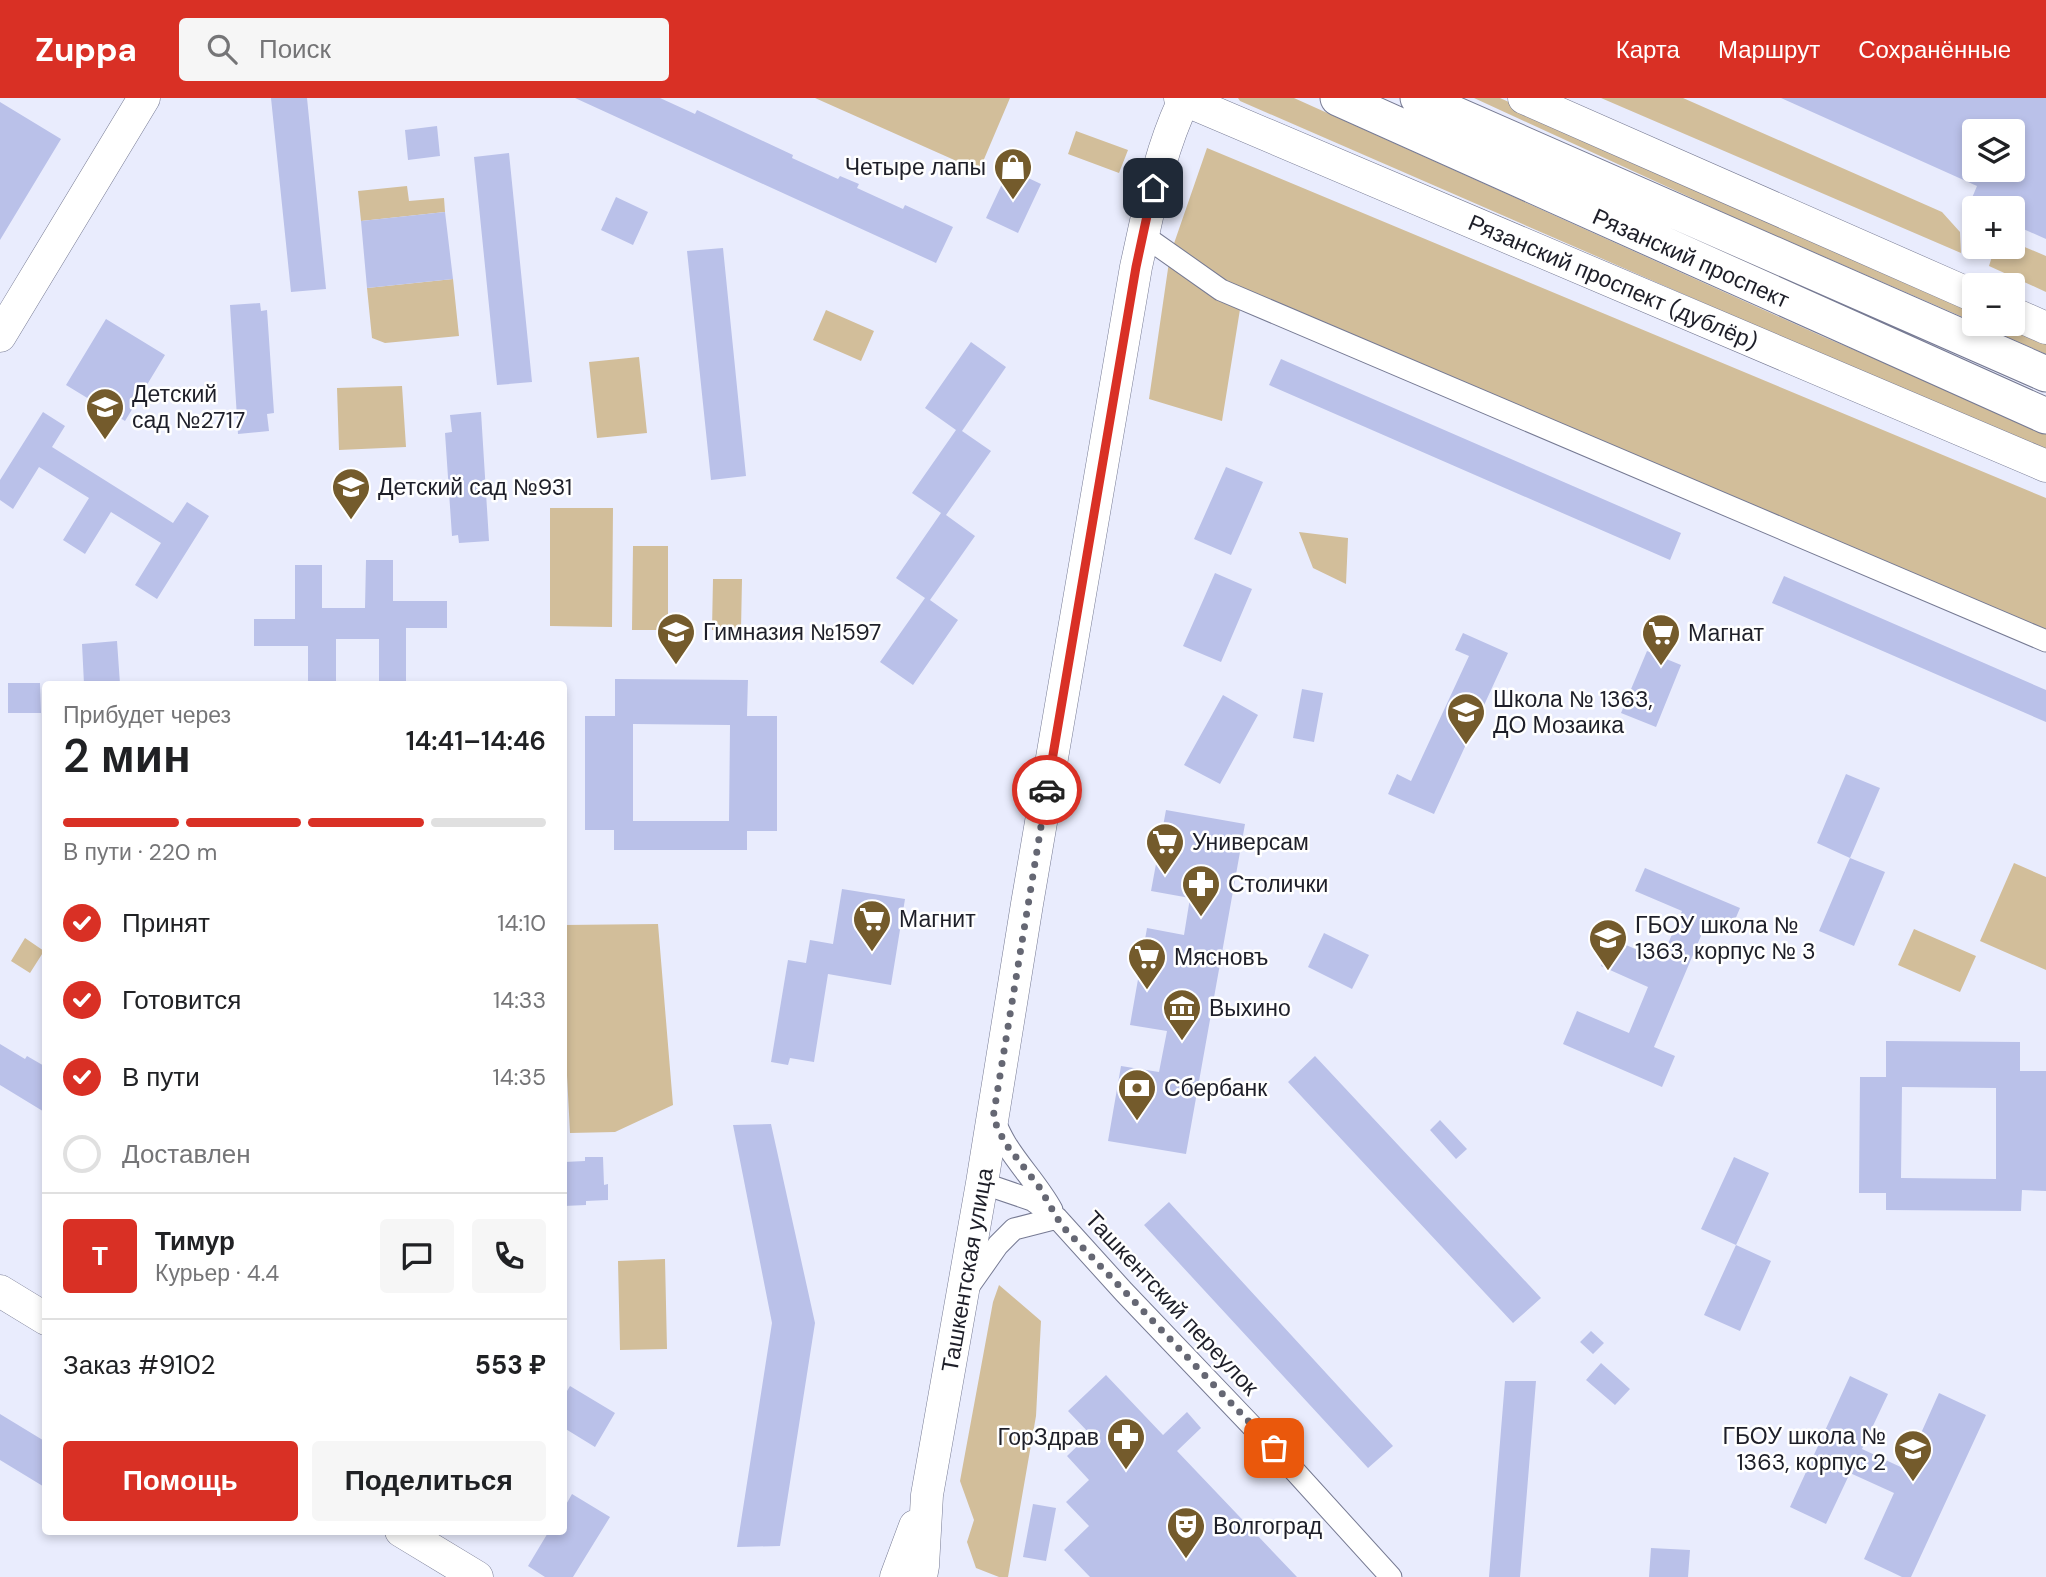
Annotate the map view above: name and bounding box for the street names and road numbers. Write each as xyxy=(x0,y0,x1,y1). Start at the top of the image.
street label: Рязанский проспект xyxy=(1588,201,1794,315)
street label: Рязанский проспект (дублёр) xyxy=(1464,207,1762,357)
street label: Ташкентская улица xyxy=(934,1165,1000,1375)
street label: Ташкентский переулок xyxy=(1079,1204,1266,1402)

